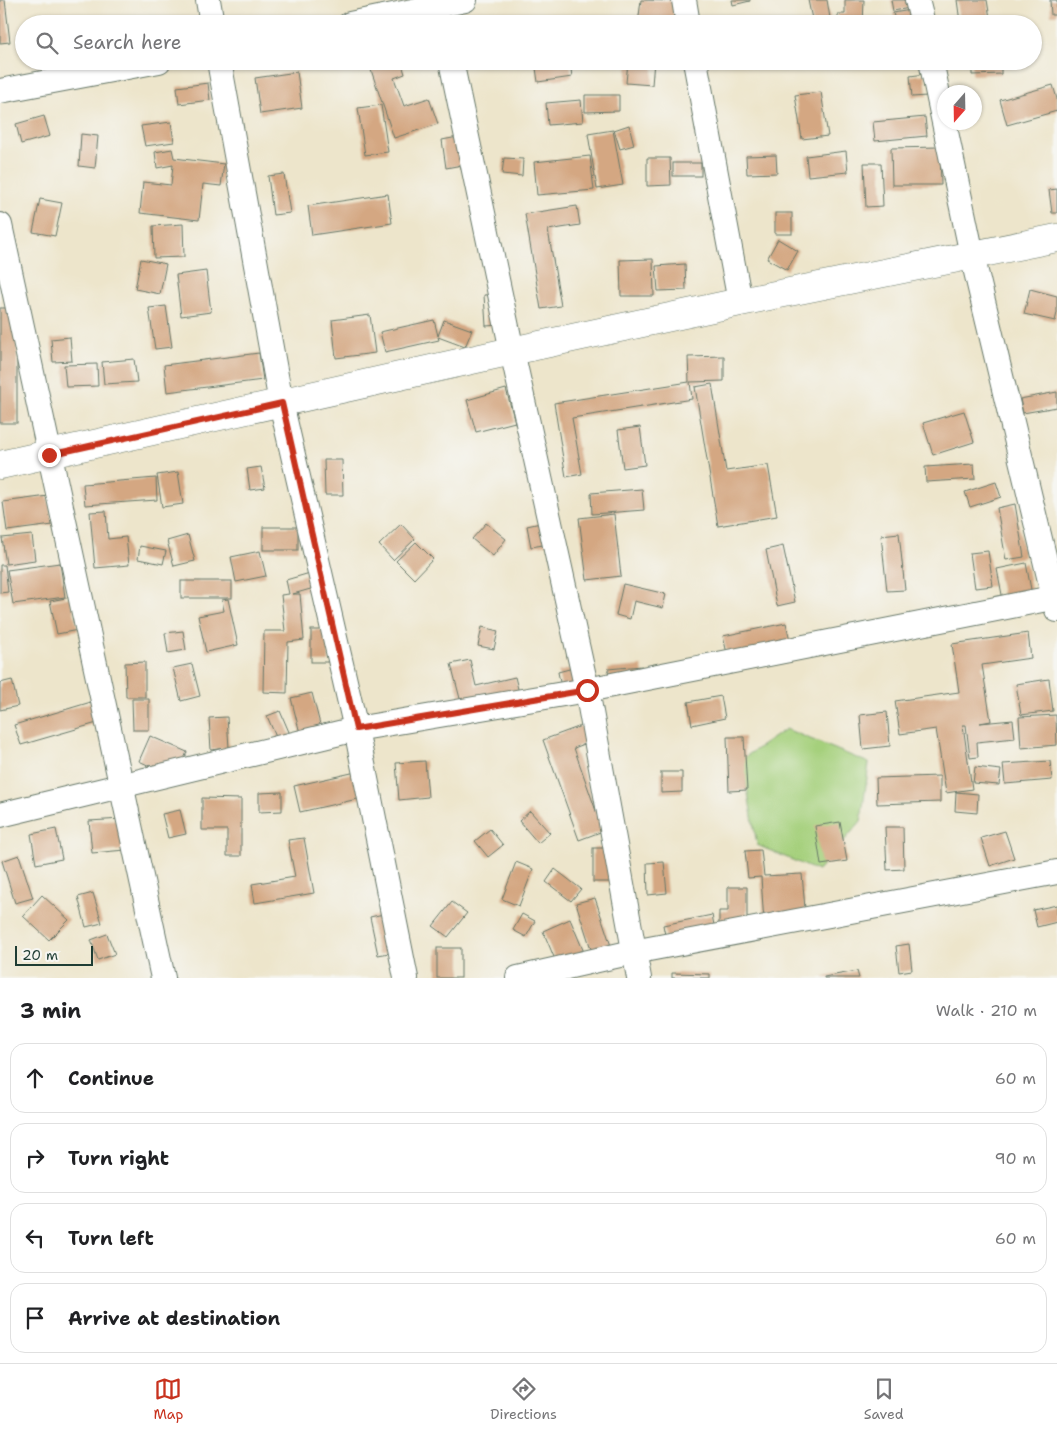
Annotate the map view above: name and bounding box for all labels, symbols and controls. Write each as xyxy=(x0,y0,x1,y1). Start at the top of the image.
search box xyxy=(15,15,1042,70)
icon: search xyxy=(33,29,61,57)
text: Search here xyxy=(73,30,182,55)
north arrow xyxy=(937,85,982,130)
route end xyxy=(38,444,61,467)
route start xyxy=(576,679,599,702)
scale bar xyxy=(15,943,92,966)
text: 20 m xyxy=(22,946,58,964)
text: 3 min xyxy=(20,997,81,1025)
text: Walk · 210 m xyxy=(936,1000,1037,1021)
icon: ahead xyxy=(21,1064,49,1092)
text: Continue xyxy=(68,1066,154,1091)
text: 60 m xyxy=(995,1068,1036,1089)
icon: right xyxy=(21,1144,49,1172)
text: Turn right xyxy=(68,1146,169,1171)
text: 90 m xyxy=(995,1148,1036,1169)
icon: left xyxy=(21,1224,49,1252)
text: Turn left xyxy=(68,1226,154,1251)
text: 60 m xyxy=(995,1228,1036,1249)
icon: arrive xyxy=(21,1304,49,1332)
text: Arrive at destination xyxy=(68,1306,280,1331)
tab: Map xyxy=(153,1375,183,1423)
tab: Directions xyxy=(490,1375,557,1423)
tab: Saved xyxy=(864,1375,904,1423)

